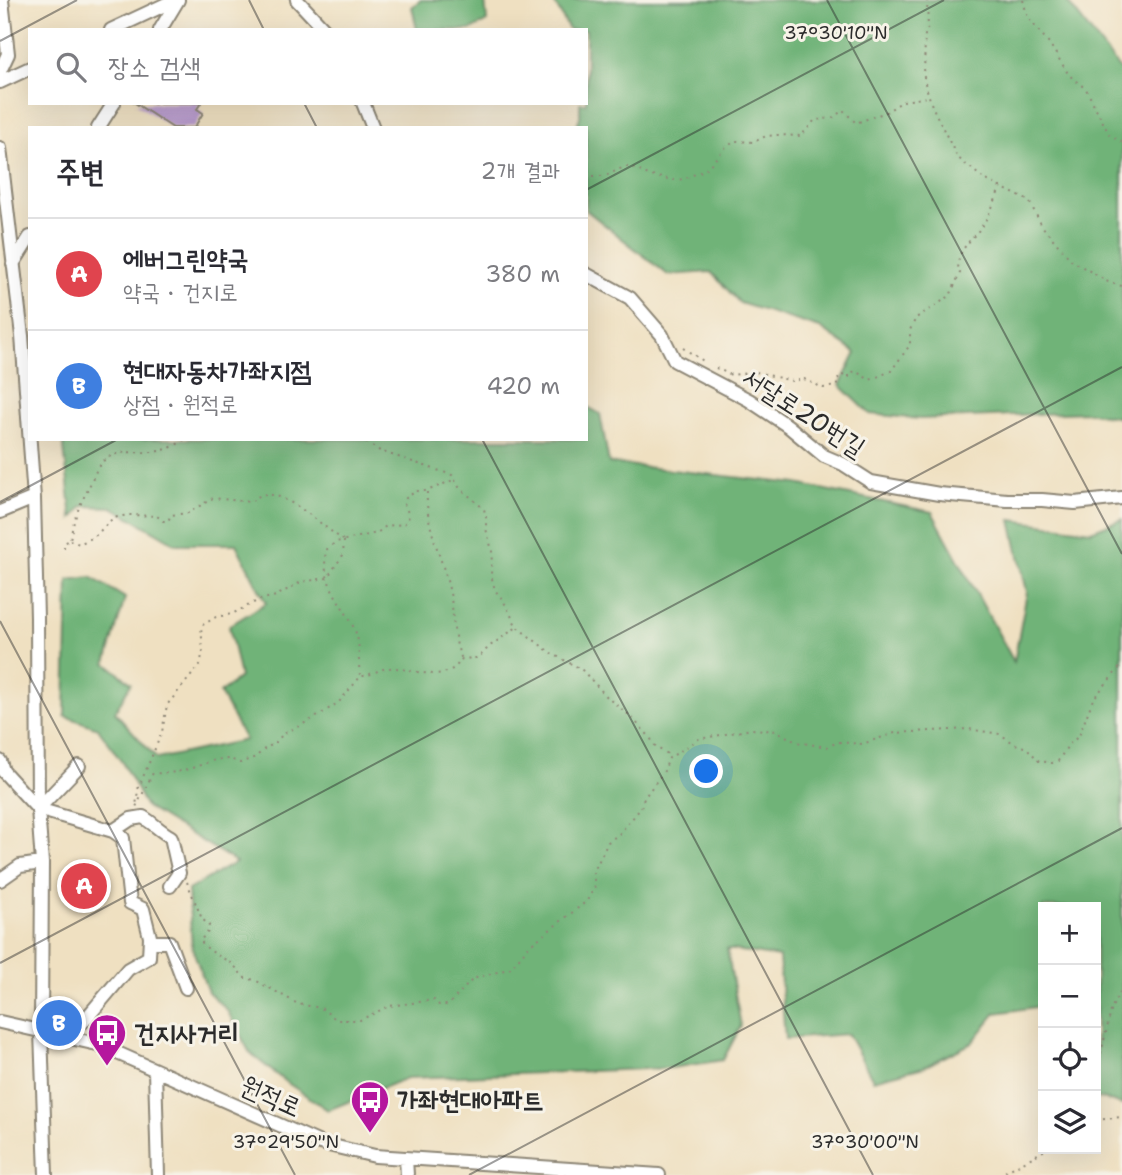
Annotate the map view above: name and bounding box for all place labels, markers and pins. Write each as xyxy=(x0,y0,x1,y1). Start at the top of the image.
pin: A xyxy=(61,860,107,912)
pin: B xyxy=(36,997,82,1049)
bus stop icon: 건지사거리 xyxy=(86,1012,128,1067)
place label: 건지사거리 xyxy=(134,1015,239,1050)
bus stop icon: 가좌현대아파트 xyxy=(349,1079,391,1134)
place label: 가좌현대아파트 xyxy=(397,1082,544,1117)

